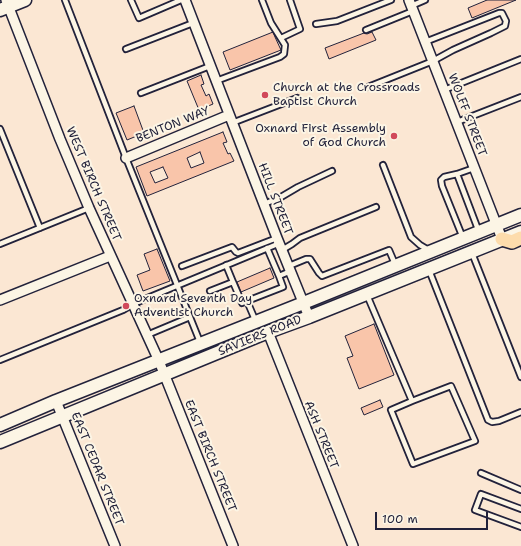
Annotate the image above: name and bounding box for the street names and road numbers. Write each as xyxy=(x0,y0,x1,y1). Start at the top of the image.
street label: WOLFF STREET xyxy=(445,71,489,159)
street label: BENTON WAY xyxy=(134,104,212,146)
street label: WEST BIRCH STREET xyxy=(62,125,124,243)
street label: HILL STREET xyxy=(255,161,295,237)
street label: SAVIERS ROAD xyxy=(216,313,304,359)
street label: EAST BIRCH STREET xyxy=(181,398,239,514)
street label: ASH STREET xyxy=(301,399,341,471)
street label: EAST CEDAR STREET xyxy=(68,410,126,528)

